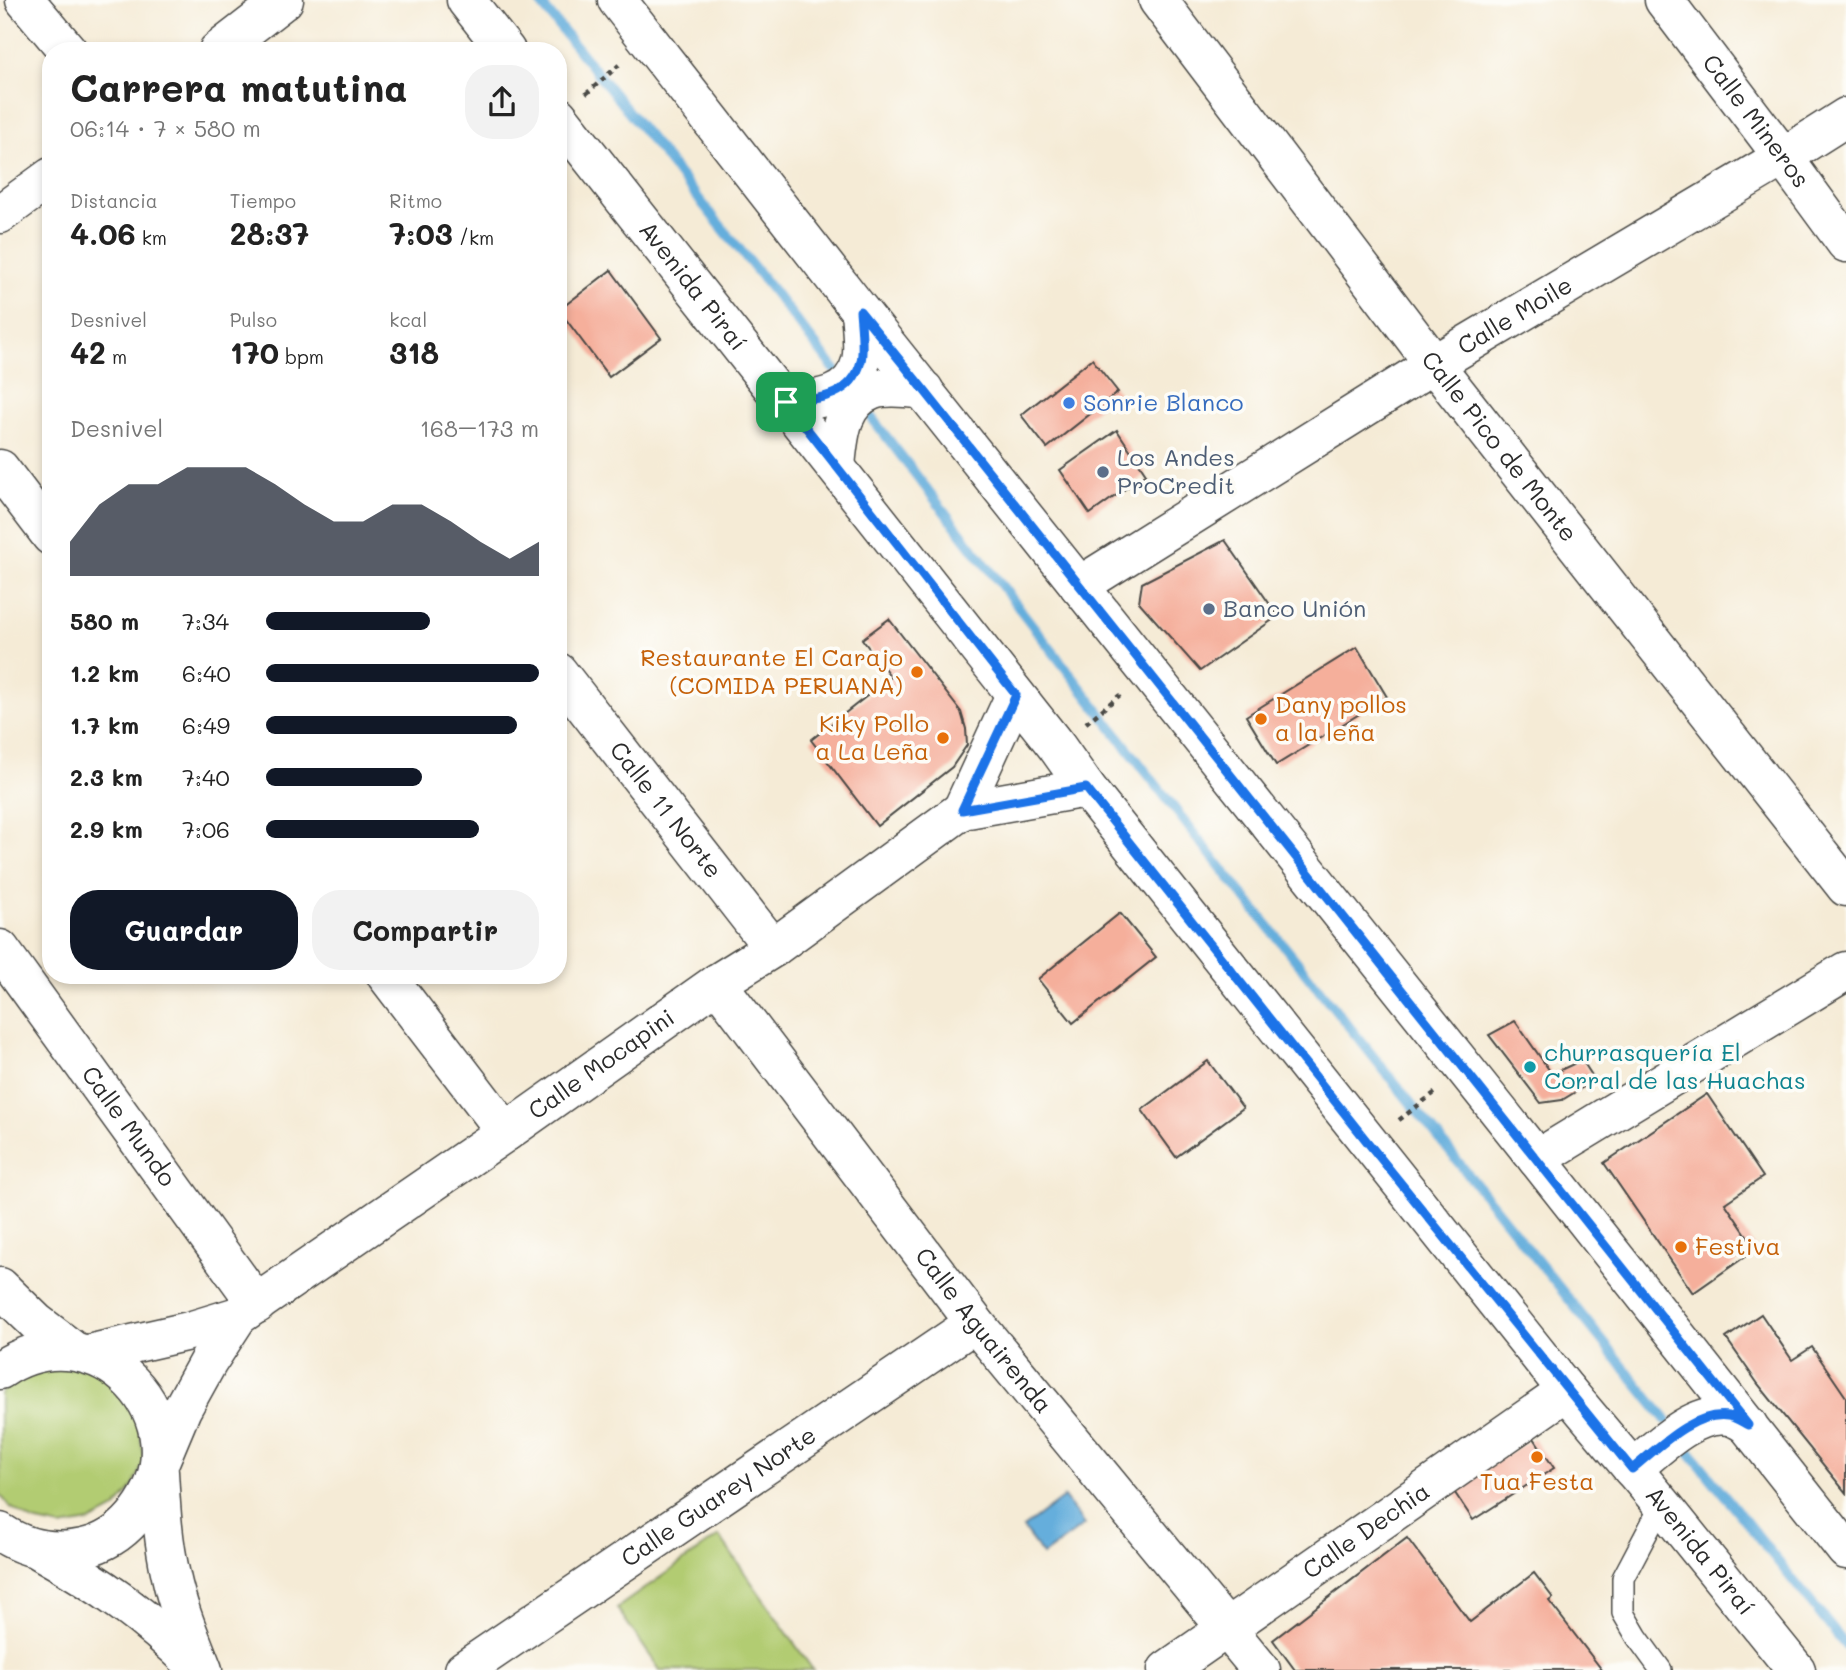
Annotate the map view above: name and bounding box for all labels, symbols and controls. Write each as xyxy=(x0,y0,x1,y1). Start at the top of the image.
street label: Calle Mineros xyxy=(1697,47,1817,193)
text: Carrera matutina xyxy=(70,62,408,112)
button: share xyxy=(465,65,539,139)
text: 06:14 · 7 × 580 m xyxy=(70,113,261,143)
text: Distancia xyxy=(70,188,158,213)
text: Tiempo xyxy=(230,188,296,213)
text: Ritmo xyxy=(389,188,442,213)
text: 4.06 xyxy=(70,213,136,253)
text: 28:37 xyxy=(230,213,309,253)
text: 7:03 xyxy=(389,213,453,253)
street label: Avenida Piraí xyxy=(633,214,755,356)
text: km xyxy=(136,225,167,250)
text: /km xyxy=(453,225,494,250)
street label: Calle Moile xyxy=(1451,269,1577,361)
text: Desnivel xyxy=(70,307,147,332)
text: Pulso xyxy=(230,307,277,332)
text: kcal xyxy=(389,307,427,332)
text: 42 xyxy=(70,332,106,372)
text: 170 xyxy=(230,332,279,372)
text: 318 xyxy=(389,332,439,372)
text: m xyxy=(106,344,127,369)
text: bpm xyxy=(279,344,324,369)
street label: Calle Pico de Monte xyxy=(1416,344,1585,547)
pin xyxy=(756,372,816,432)
icon: arrive xyxy=(767,383,805,421)
place label: Sonrie Blanco xyxy=(1083,386,1244,417)
marker: Sonrie Blanco xyxy=(1061,395,1077,411)
text: Desnivel xyxy=(70,413,163,443)
text: 168–173 m xyxy=(420,413,539,443)
place label: Los Andes ProCredit xyxy=(1117,441,1235,500)
marker: Los Andes ProCredit xyxy=(1095,464,1111,480)
place label: Banco Unión xyxy=(1223,592,1366,623)
marker: Banco Unión xyxy=(1201,601,1217,617)
text: 580 m xyxy=(70,606,139,636)
text: 7:34 xyxy=(182,606,229,636)
place label: Restaurante El Carajo (COMIDA PERUANA) xyxy=(640,641,903,700)
text: 1.2 km xyxy=(70,658,139,688)
text: 6:40 xyxy=(182,658,231,688)
marker: Restaurante El Carajo (COMIDA PERUANA) xyxy=(909,664,925,680)
place label: Dany pollos a la leña xyxy=(1275,688,1407,747)
place label: Kiky Pollo a La Leña xyxy=(815,707,929,766)
text: 1.7 km xyxy=(70,710,139,740)
text: 6:49 xyxy=(182,710,230,740)
marker: Dany pollos a la leña xyxy=(1253,711,1269,727)
marker: Kiky Pollo a La Leña xyxy=(935,730,951,746)
street label: Calle 11 Norte xyxy=(604,734,730,884)
text: 2.3 km xyxy=(70,762,143,792)
text: 7:40 xyxy=(182,762,230,792)
text: 2.9 km xyxy=(70,814,143,844)
text: 7:06 xyxy=(182,814,230,844)
button: Guardar xyxy=(70,890,298,970)
button: Compartir xyxy=(312,890,539,970)
street label: Calle Mocapini xyxy=(522,1001,680,1126)
place label: churrasquería El Corral de las Huachas xyxy=(1544,1036,1806,1095)
street label: Calle Mundo xyxy=(76,1059,184,1192)
marker: churrasquería El Corral de las Huachas xyxy=(1522,1059,1538,1075)
place label: Festiva xyxy=(1695,1230,1781,1261)
marker: Festiva xyxy=(1673,1239,1689,1255)
street label: Calle Aguairenda xyxy=(909,1241,1060,1419)
street label: Calle Guarey Norte xyxy=(614,1419,821,1573)
marker: Tua Festa xyxy=(1529,1449,1545,1465)
place label: Tua Festa xyxy=(1480,1465,1594,1496)
street label: Calle Dechia xyxy=(1296,1475,1435,1585)
street label: Avenida Piraí xyxy=(1640,1479,1762,1621)

